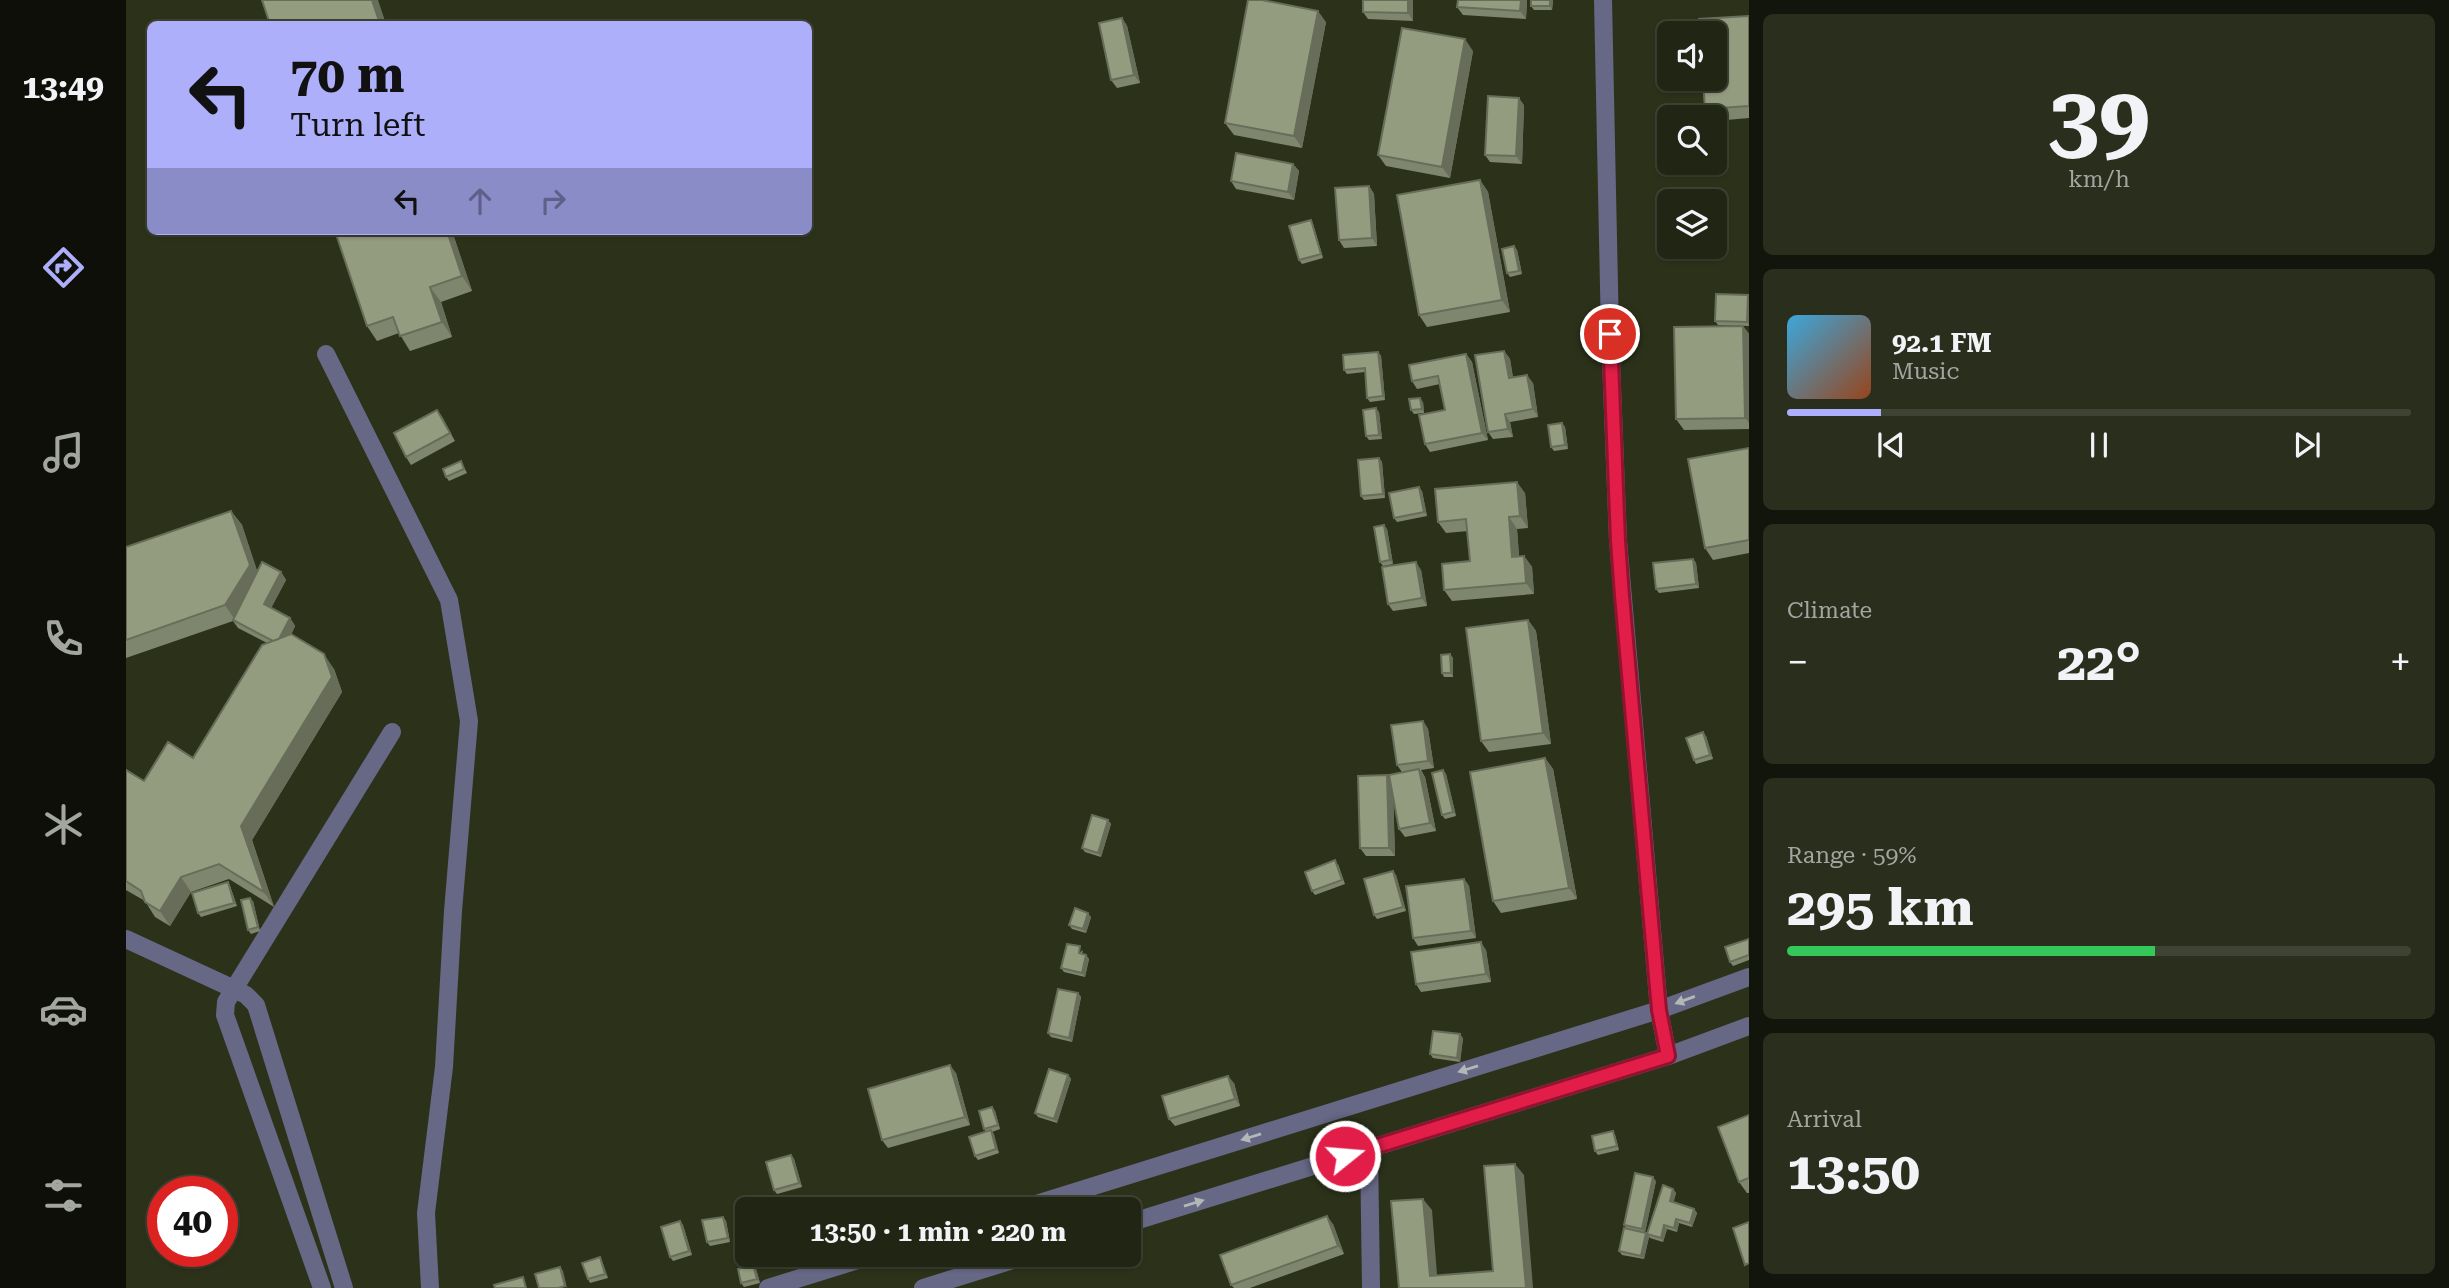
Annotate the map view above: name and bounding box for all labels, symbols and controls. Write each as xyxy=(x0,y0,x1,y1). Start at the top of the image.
map controls xyxy=(1657,21,1727,259)
button: sound xyxy=(1657,21,1727,91)
text: 70 m xyxy=(290,47,405,104)
icon: left xyxy=(175,49,266,140)
text: 39 xyxy=(2048,67,2150,173)
text: 13:49 xyxy=(22,68,104,106)
button: search xyxy=(1657,105,1727,175)
text: Turn left xyxy=(290,106,425,144)
text: km/h xyxy=(2068,166,2130,193)
icon: left xyxy=(388,182,426,220)
icon: ahead xyxy=(461,182,499,220)
icon: right xyxy=(534,182,572,220)
button: layers xyxy=(1657,189,1727,259)
icon: directions xyxy=(39,243,88,292)
pin xyxy=(1580,304,1640,364)
icon: arrive xyxy=(1591,315,1629,353)
text: 92.1 FM xyxy=(1892,328,1992,358)
text: Music xyxy=(1892,358,1959,385)
icon: previous xyxy=(1872,426,1910,464)
icon: pause xyxy=(2080,426,2118,464)
icon: next xyxy=(2288,426,2326,464)
icon: music xyxy=(39,428,88,477)
text: Climate xyxy=(1787,597,1872,624)
icon: phone xyxy=(39,614,88,663)
text: 22° xyxy=(2057,632,2141,693)
text: − xyxy=(1787,640,1808,684)
text: + xyxy=(2390,640,2411,684)
icon: climate xyxy=(39,800,88,849)
text: Range · 59% xyxy=(1787,842,1916,869)
text: 295 km xyxy=(1787,877,1974,938)
icon: car xyxy=(39,985,88,1034)
one-way arrow xyxy=(1674,995,1695,1006)
one-way arrow xyxy=(1458,1065,1479,1075)
text: Arrival xyxy=(1787,1106,1862,1133)
position arrow xyxy=(1308,1119,1382,1193)
one-way arrow xyxy=(1240,1132,1261,1143)
text: 13:50 xyxy=(1787,1141,1920,1202)
icon: filters xyxy=(39,1171,88,1220)
speed limit sign: 40 xyxy=(147,1176,238,1267)
one-way arrow xyxy=(1184,1197,1205,1208)
text: 13:50 · 1 min · 220 m xyxy=(810,1217,1066,1247)

